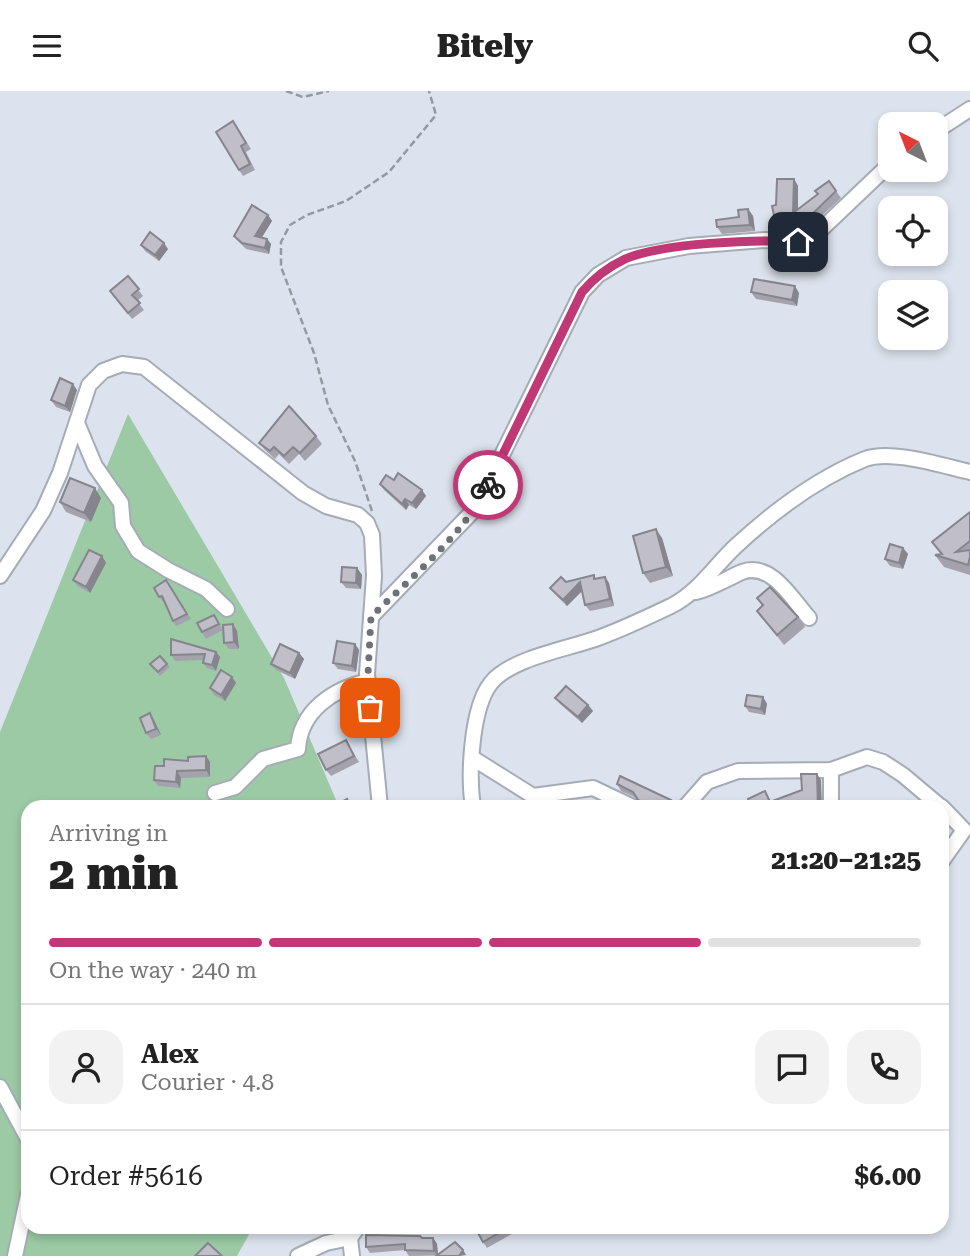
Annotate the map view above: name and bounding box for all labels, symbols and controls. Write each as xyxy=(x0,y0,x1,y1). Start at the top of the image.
icon: menu xyxy=(28,27,66,65)
text: Bitely xyxy=(437,27,533,65)
icon: search xyxy=(904,27,942,65)
north arrow xyxy=(878,112,948,182)
map controls xyxy=(878,112,948,350)
button: locate xyxy=(878,196,948,266)
pin xyxy=(768,212,828,272)
icon: home xyxy=(779,223,817,261)
button: layers xyxy=(878,280,948,350)
courier xyxy=(453,450,523,520)
icon: bike xyxy=(469,466,507,504)
pin xyxy=(340,678,400,738)
icon: bag xyxy=(351,689,389,727)
text: Arriving in xyxy=(49,820,168,847)
text: 21:20–21:25 xyxy=(771,845,921,875)
text: 2 min xyxy=(49,846,178,900)
text: On the way · 240 m xyxy=(49,957,257,984)
button: person xyxy=(49,1030,123,1104)
button: chat xyxy=(755,1030,829,1104)
button: phone xyxy=(847,1030,921,1104)
text: Alex xyxy=(141,1039,199,1069)
text: Courier · 4.8 xyxy=(141,1069,274,1096)
text: Order #5616 xyxy=(49,1161,203,1191)
text: $6.00 xyxy=(855,1161,921,1191)

